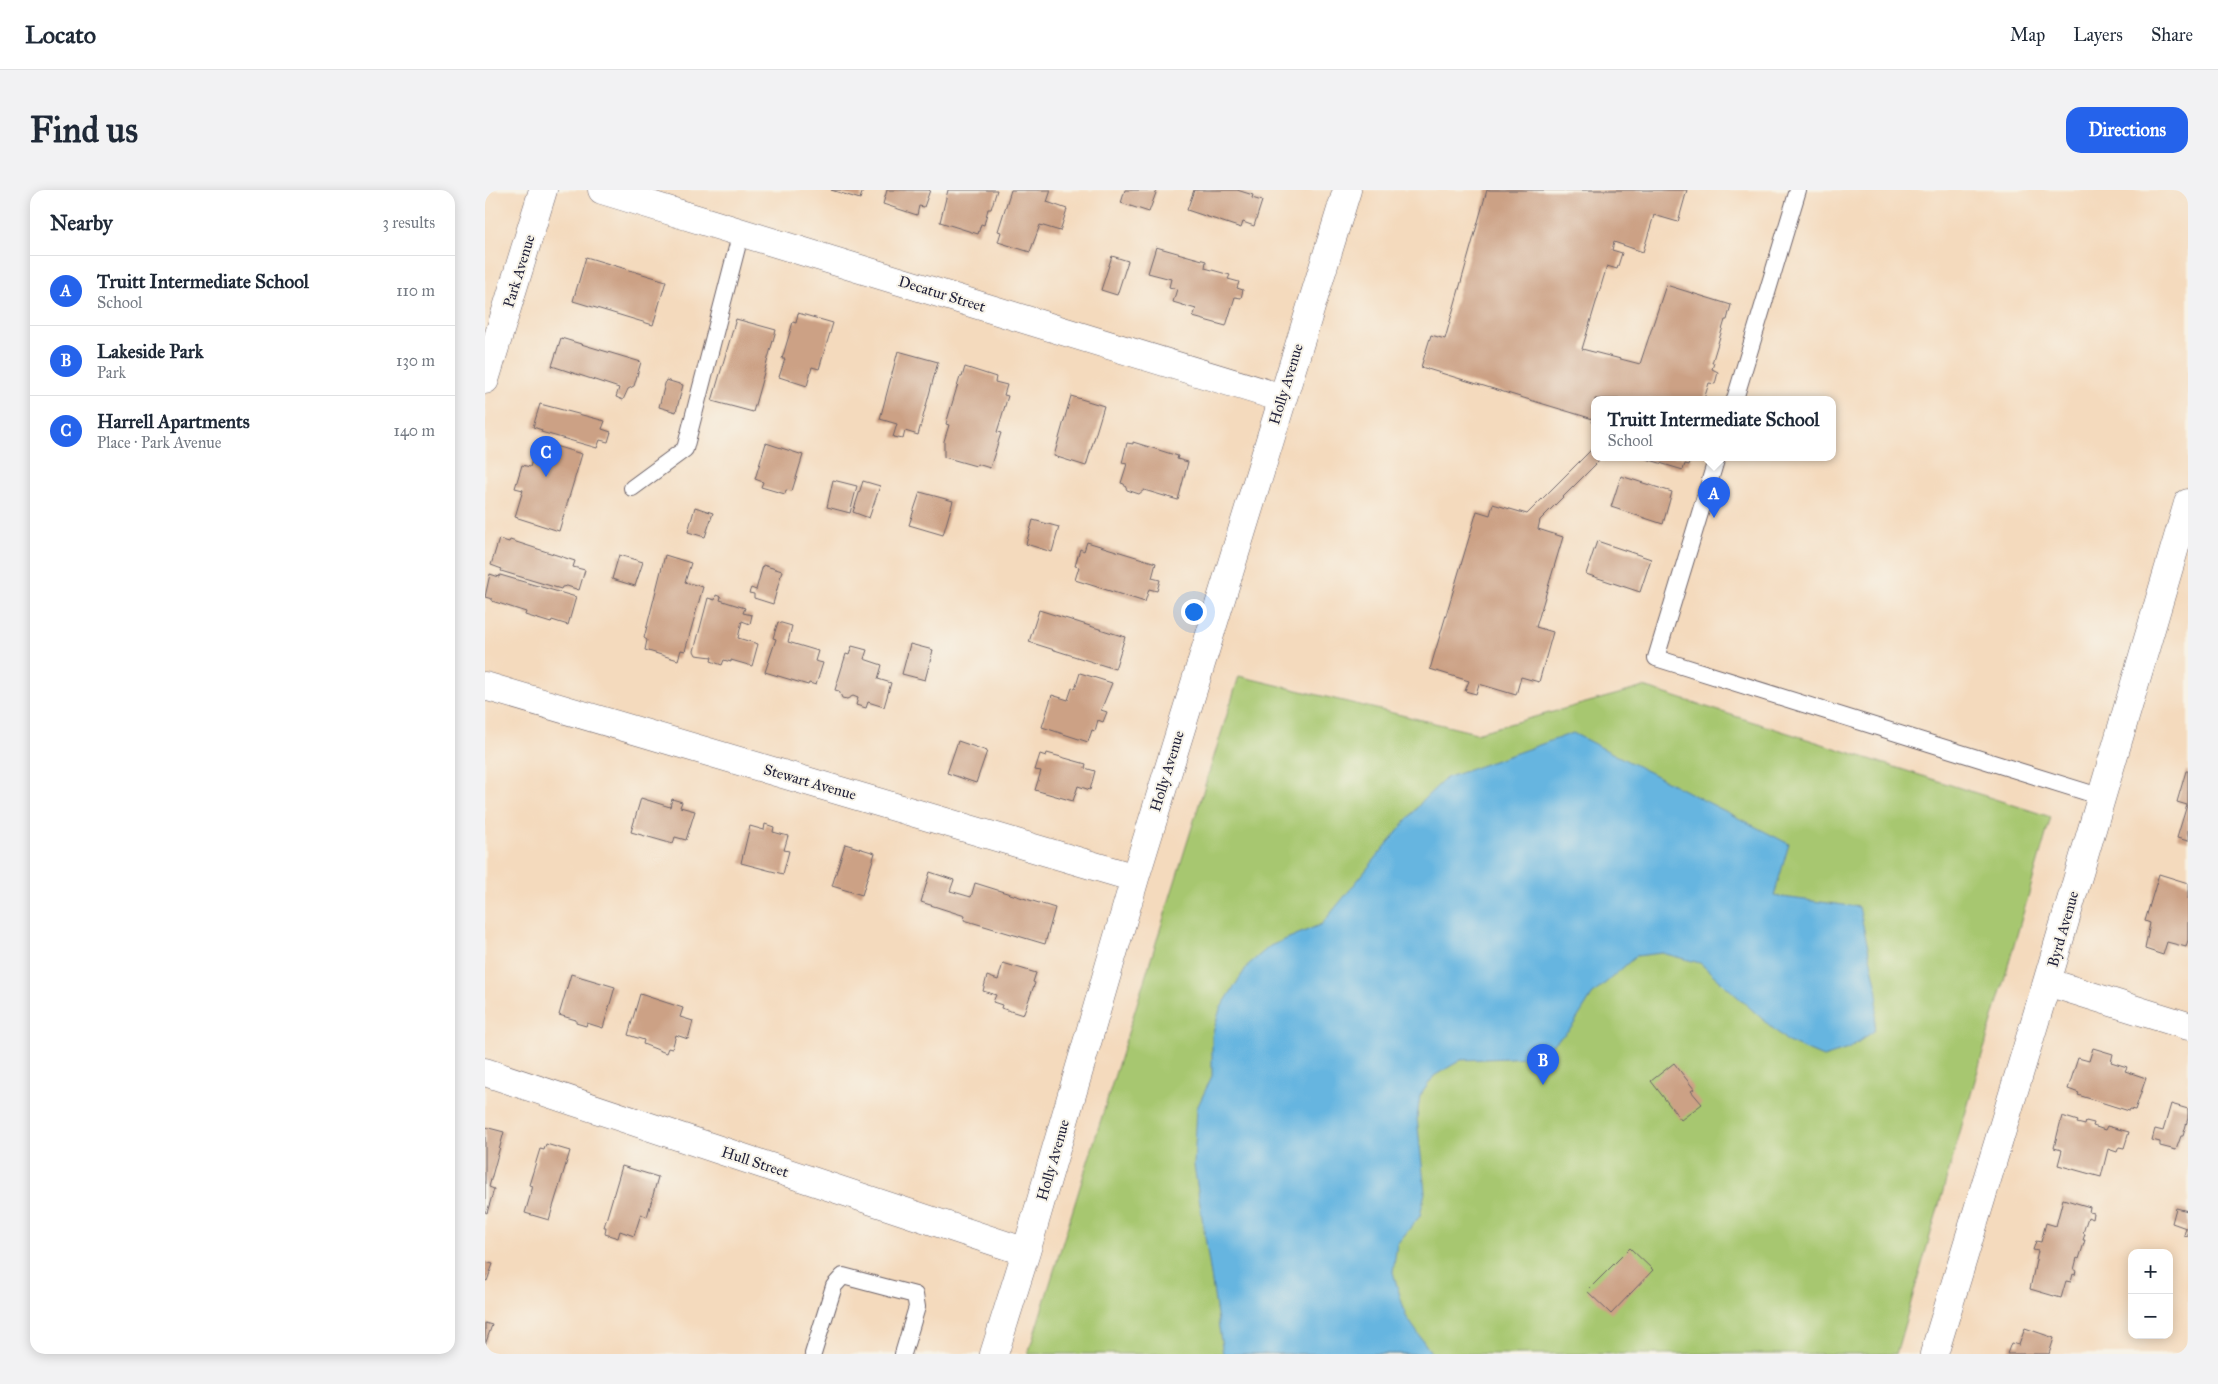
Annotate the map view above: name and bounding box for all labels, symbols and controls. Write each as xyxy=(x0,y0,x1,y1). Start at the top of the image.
text: Locato xyxy=(25,20,96,50)
text: Map xyxy=(2010,24,2045,46)
text: Layers xyxy=(2073,24,2123,46)
text: Share xyxy=(2151,24,2193,46)
button: Directions xyxy=(2066,107,2188,153)
text: Find us xyxy=(30,109,138,152)
text: Nearby xyxy=(50,210,113,236)
text: 3 results xyxy=(382,213,435,232)
street label: Park Avenue xyxy=(499,232,539,310)
text: Truitt Intermediate School xyxy=(97,270,309,293)
street label: Decatur Street xyxy=(896,272,988,316)
text: A xyxy=(61,281,71,300)
text: 110 m xyxy=(396,281,435,300)
text: School xyxy=(97,293,142,312)
text: Lakeside Park xyxy=(97,340,204,363)
street label: Holly Avenue xyxy=(1265,341,1307,427)
text: B xyxy=(61,351,71,370)
text: 130 m xyxy=(396,351,435,370)
text: Park xyxy=(97,363,126,382)
popup xyxy=(1591,396,1836,461)
text: Truitt Intermediate School xyxy=(1608,408,1819,431)
text: Harrell Apartments xyxy=(97,410,250,433)
text: C xyxy=(61,421,71,440)
text: 140 m xyxy=(394,421,435,440)
text: School xyxy=(1608,431,1653,450)
text: Place · Park Avenue xyxy=(97,433,221,452)
pin: C xyxy=(530,436,562,477)
pin: A xyxy=(1698,477,1730,518)
your location xyxy=(1181,599,1207,625)
street label: Holly Avenue xyxy=(1146,728,1188,814)
street label: Stewart Avenue xyxy=(762,760,858,804)
street label: Byrd Avenue xyxy=(2044,889,2082,969)
pin: B xyxy=(1527,1044,1559,1085)
street label: Holly Avenue xyxy=(1033,1117,1073,1203)
street label: Hull Street xyxy=(719,1143,791,1181)
map controls xyxy=(2128,1249,2173,1339)
button: + xyxy=(2128,1249,2173,1294)
button: − xyxy=(2128,1294,2173,1339)

